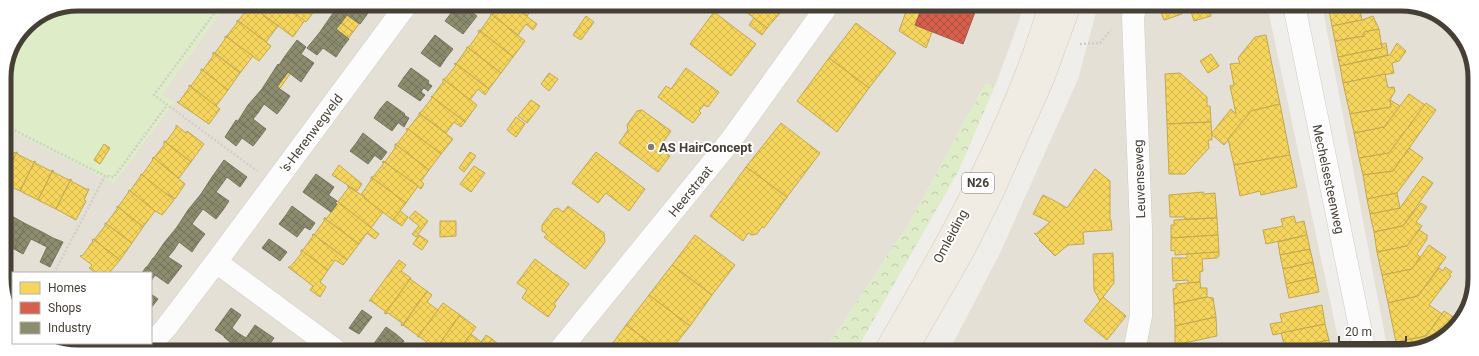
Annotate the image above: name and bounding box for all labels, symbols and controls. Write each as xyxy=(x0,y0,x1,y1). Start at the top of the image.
street label: 's-Herenwegveld xyxy=(277,91,346,175)
street label: Mechelsesteenweg xyxy=(1310,123,1347,235)
street label: Leuvenseweg xyxy=(1131,139,1148,219)
place label: AS HairConcept xyxy=(659,140,753,155)
marker: AS HairConcept xyxy=(646,142,656,152)
street label: Heerstraat xyxy=(665,163,715,220)
road number: N26 xyxy=(962,173,994,193)
street label: Omleiding xyxy=(930,207,971,266)
legend xyxy=(12,272,152,344)
text: Homes xyxy=(48,281,86,295)
text: Shops xyxy=(48,301,82,315)
scale bar xyxy=(1339,318,1406,344)
text: Industry xyxy=(48,321,92,335)
text: 20 m xyxy=(1345,325,1372,339)

